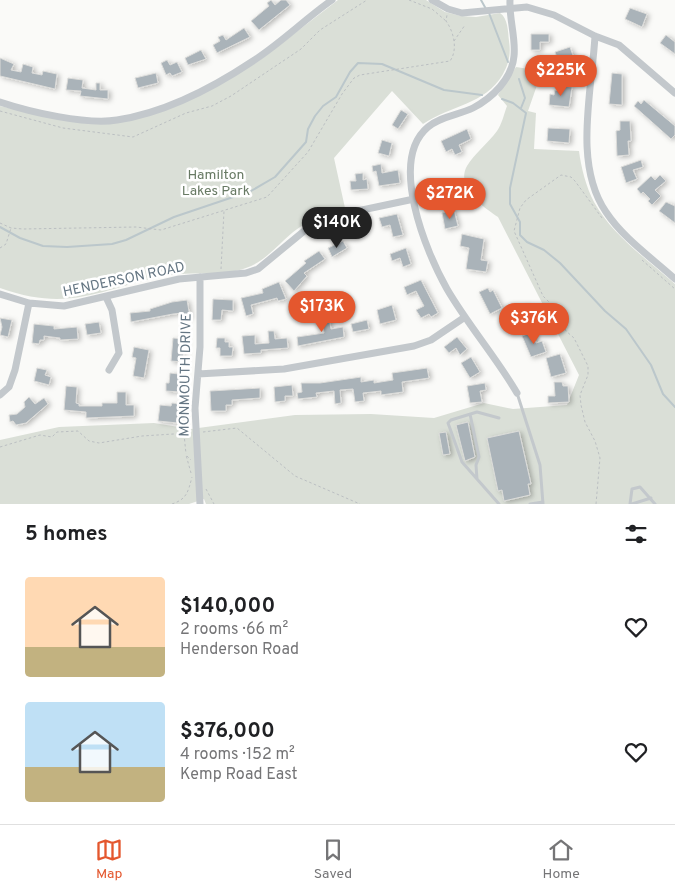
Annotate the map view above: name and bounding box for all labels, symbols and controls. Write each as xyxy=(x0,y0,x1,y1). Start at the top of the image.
pin: $225K xyxy=(526,54,596,97)
text: $225K xyxy=(536,61,586,81)
park label: Hamilton Lakes Park xyxy=(182,167,250,200)
pin: $272K xyxy=(415,178,485,220)
text: $272K xyxy=(426,184,474,204)
pin: $140K xyxy=(302,206,372,249)
text: $140K xyxy=(313,213,361,233)
street label: HENDERSON ROAD xyxy=(62,259,186,301)
pin: $173K xyxy=(287,290,357,333)
text: $173K xyxy=(299,297,345,317)
pin: $376K xyxy=(499,302,569,345)
text: $376K xyxy=(510,309,558,329)
street label: MONMOUTH DRIVE xyxy=(176,313,196,437)
icon: filters xyxy=(622,520,650,548)
text: 5 homes xyxy=(25,521,108,548)
text: $140,000 xyxy=(180,593,275,620)
icon: home xyxy=(65,597,125,657)
icon: heart xyxy=(622,613,650,641)
text: 2 rooms · 66 m² xyxy=(180,620,288,640)
text: Henderson Road xyxy=(180,640,299,660)
text: $376,000 xyxy=(180,718,275,745)
icon: home xyxy=(65,722,125,782)
icon: heart xyxy=(622,738,650,766)
text: 4 rooms · 152 m² xyxy=(180,745,295,765)
text: Kemp Road East xyxy=(180,765,298,785)
tab: Map xyxy=(95,836,123,883)
tab: Saved xyxy=(314,836,352,883)
tab: Home xyxy=(543,836,580,883)

